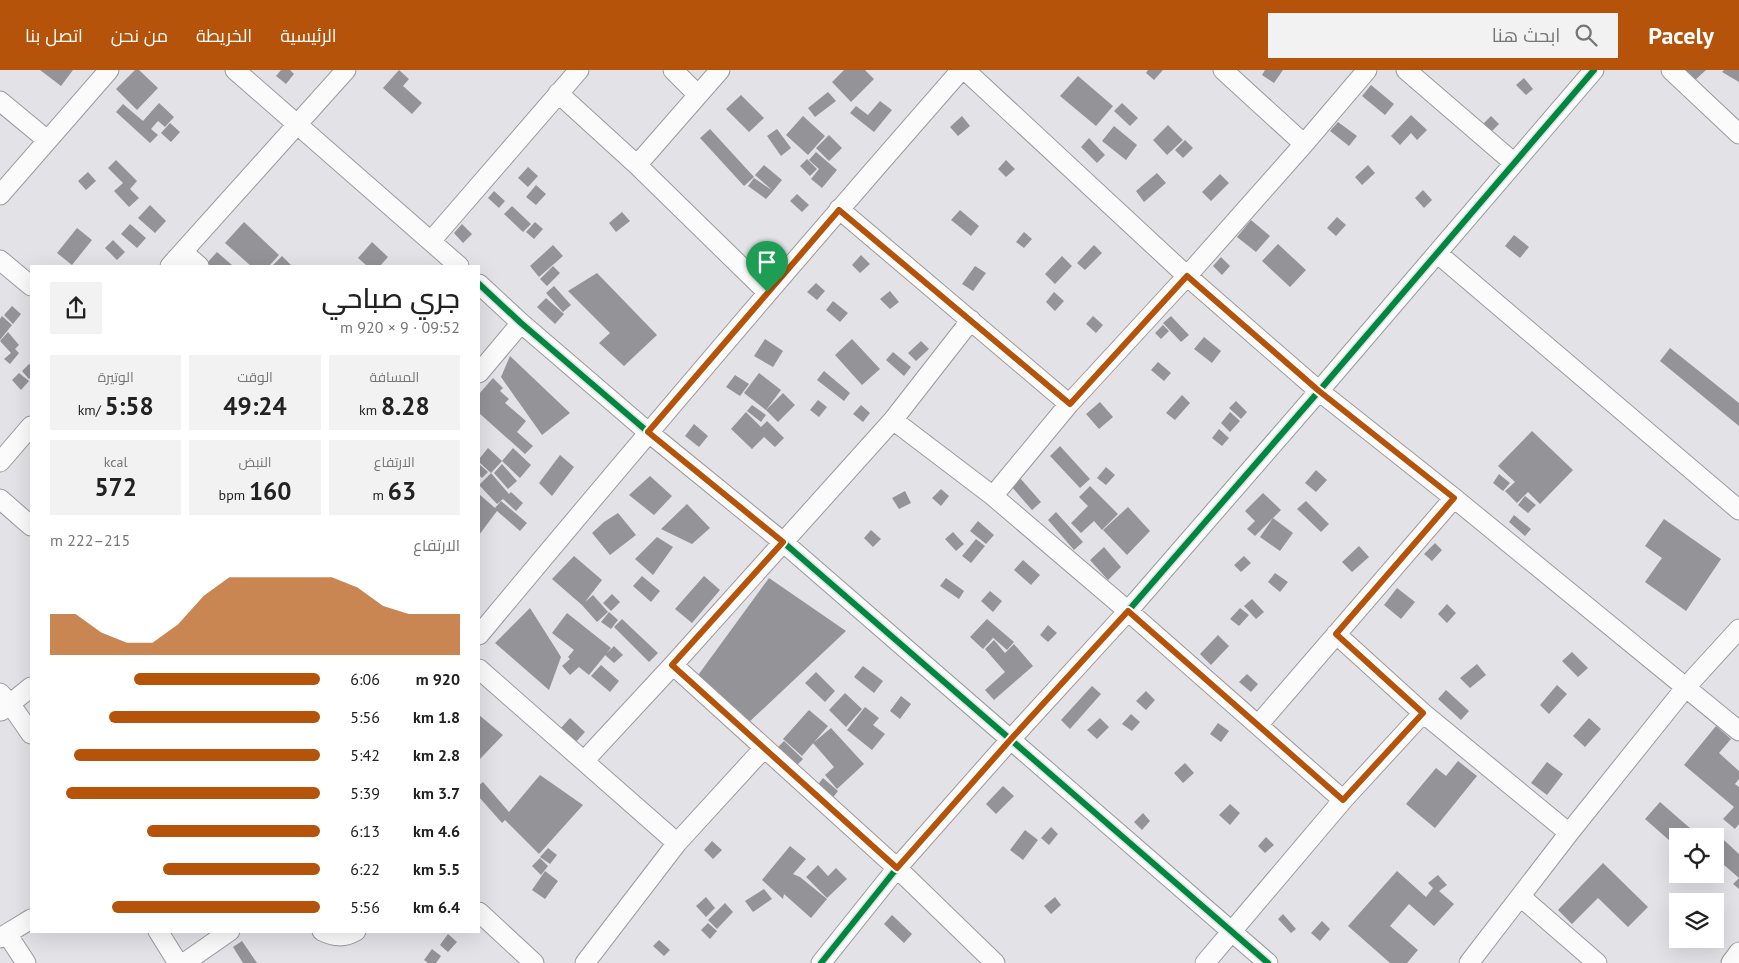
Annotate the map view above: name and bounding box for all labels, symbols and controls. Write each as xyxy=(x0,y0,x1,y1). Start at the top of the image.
search box xyxy=(1268,13,1618,58)
text: Pacely xyxy=(1648,20,1714,51)
icon: search xyxy=(1572,21,1600,49)
text: ابحث هنا xyxy=(1492,23,1560,47)
text: اتصل بنا xyxy=(25,24,83,47)
text: من نحن xyxy=(111,24,168,47)
text: الخريطة xyxy=(196,24,252,47)
text: الرئيسية xyxy=(280,24,337,47)
pin xyxy=(746,241,788,292)
icon: arrive xyxy=(753,248,781,276)
text: جري صباحي xyxy=(322,279,460,316)
button: share xyxy=(50,282,102,334)
text: 09:52 · 9 × 920 m xyxy=(340,317,460,337)
text: الوتيرة xyxy=(98,368,134,386)
text: الوقت xyxy=(237,368,273,386)
text: المسافة xyxy=(369,368,419,386)
text: 5:58 xyxy=(104,390,154,422)
text: 49:24 xyxy=(223,390,287,422)
text: 8.28 xyxy=(381,390,430,422)
text: /km xyxy=(78,401,104,419)
text: km xyxy=(359,401,381,419)
text: kcal xyxy=(104,453,128,471)
text: النبض xyxy=(239,453,272,471)
text: الارتفاع xyxy=(374,453,415,471)
text: 572 xyxy=(94,471,137,503)
text: 160 xyxy=(249,475,291,507)
text: 63 xyxy=(388,475,416,507)
text: bpm xyxy=(219,486,249,504)
text: m xyxy=(373,486,388,504)
text: 215–222 m xyxy=(50,530,130,550)
text: الارتفاع xyxy=(413,535,460,555)
text: 6:06 xyxy=(350,669,380,689)
text: 920 m xyxy=(416,669,460,689)
text: 5:56 xyxy=(350,707,380,727)
text: 1.8 km xyxy=(413,707,460,727)
text: 5:42 xyxy=(350,745,380,765)
text: 2.8 km xyxy=(413,745,460,765)
text: 5:39 xyxy=(350,783,380,803)
text: 3.7 km xyxy=(413,783,460,803)
text: 6:13 xyxy=(350,821,380,841)
text: 4.6 km xyxy=(413,821,460,841)
map controls xyxy=(1669,828,1724,948)
button: locate xyxy=(1669,828,1724,883)
text: 6:22 xyxy=(350,859,380,879)
text: 5.5 km xyxy=(413,859,460,879)
button: layers xyxy=(1669,893,1724,948)
text: 5:56 xyxy=(350,897,380,917)
text: 6.4 km xyxy=(413,897,460,917)

